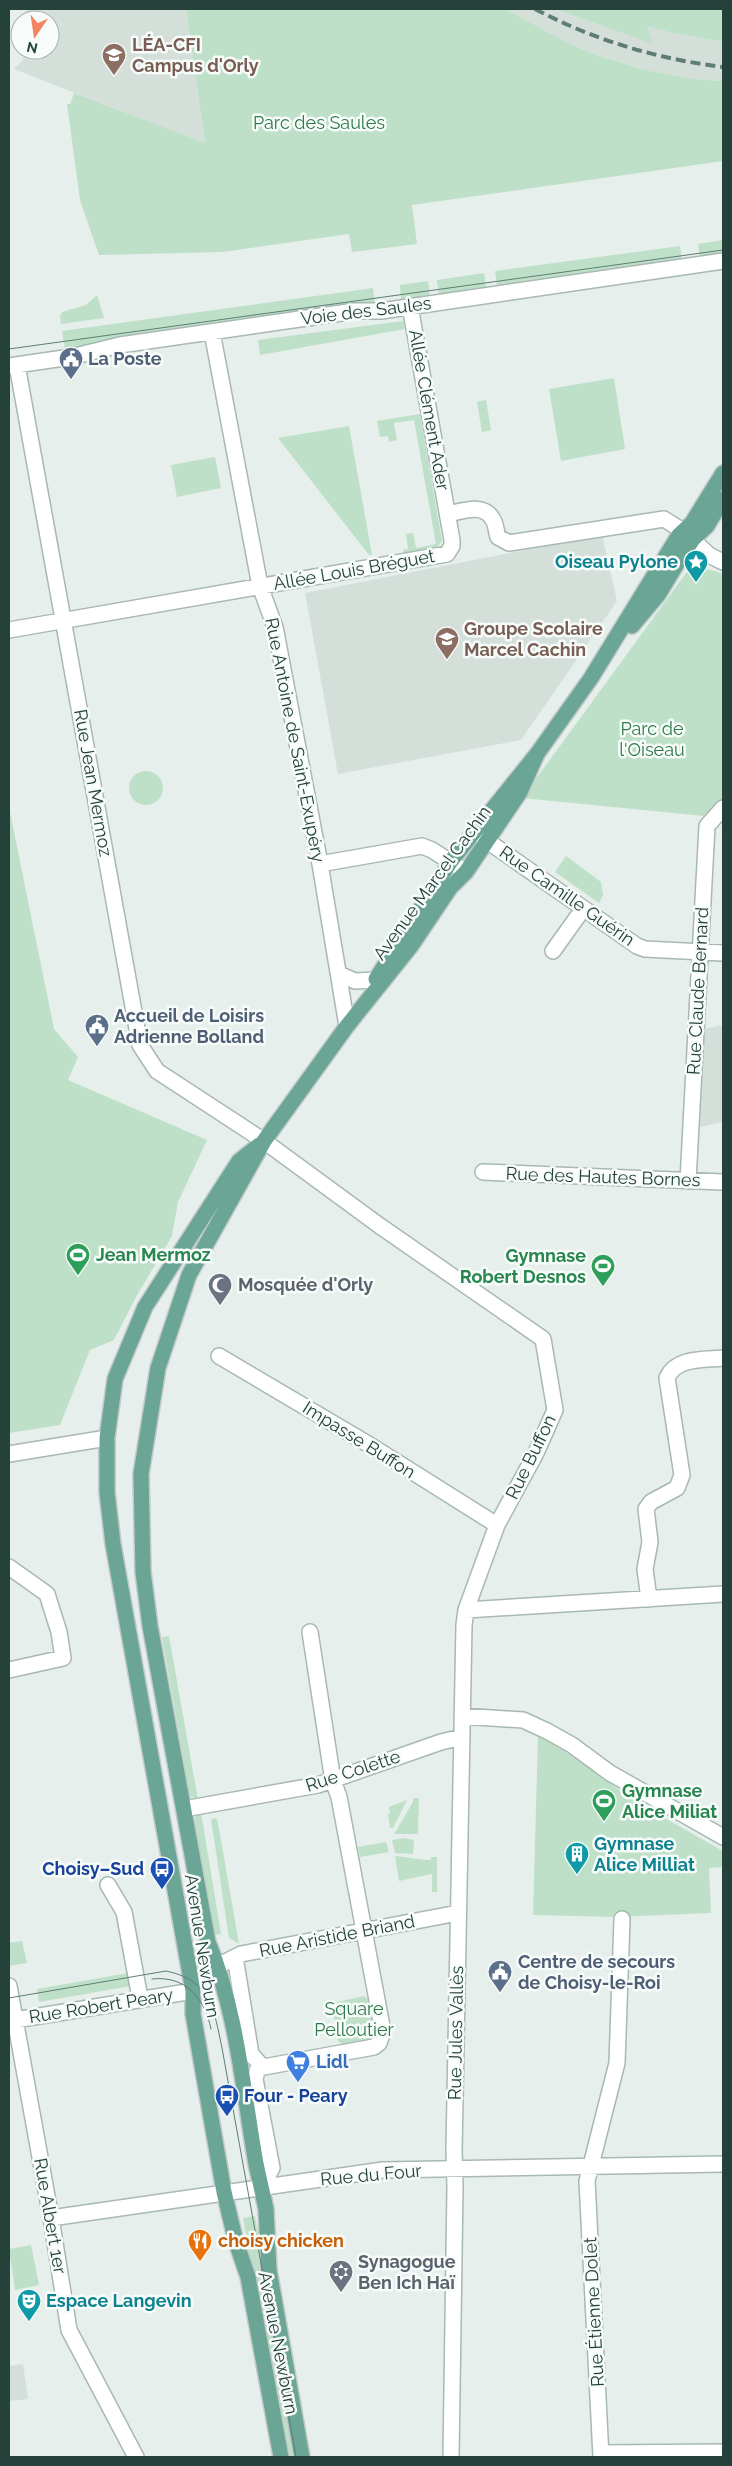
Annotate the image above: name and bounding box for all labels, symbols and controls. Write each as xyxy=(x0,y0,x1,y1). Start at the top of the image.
north arrow xyxy=(10,10,60,60)
place label: LÉA-CFI Campus d'Orly xyxy=(132,34,259,76)
text: N xyxy=(25,39,39,57)
school or university icon: LÉA-CFI Campus d'Orly xyxy=(101,42,127,76)
park label: Parc des Saules xyxy=(253,112,385,133)
street label: Voie des Saules xyxy=(299,292,433,329)
street label: Allée Clément Ader xyxy=(405,328,454,493)
public building icon: La Poste xyxy=(58,346,84,380)
place label: La Poste xyxy=(88,348,162,369)
street label: Allée Louis Bréguet xyxy=(272,545,436,594)
place icon: Oiseau Pylone xyxy=(683,549,709,583)
place label: Oiseau Pylone xyxy=(555,551,678,572)
street label: Rue Antoine de Saint-Exupéry xyxy=(261,616,330,864)
place label: Groupe Scolaire Marcel Cachin xyxy=(464,618,603,660)
school or university icon: Groupe Scolaire Marcel Cachin xyxy=(434,626,460,660)
street label: Rue Jean Mermoz xyxy=(70,708,117,858)
park label: Parc de l'Oiseau xyxy=(619,718,685,760)
street label: Avenue Marcel Cachin xyxy=(369,801,495,964)
street label: Rue Camille Guérin xyxy=(496,841,639,950)
street label: Rue Claude Bernard xyxy=(683,907,712,1075)
place label: Accueil de Loisirs Adrienne Bolland xyxy=(114,1005,264,1047)
public building icon: Accueil de Loisirs Adrienne Bolland xyxy=(84,1013,110,1047)
street label: Rue des Hautes Bornes xyxy=(505,1163,701,1190)
sports icon: Jean Mermoz xyxy=(65,1242,91,1276)
place label: Jean Mermoz xyxy=(96,1244,211,1265)
place label: Gymnase Robert Desnos xyxy=(460,1245,586,1287)
sports icon: Gymnase Robert Desnos xyxy=(590,1253,616,1287)
mosque icon: Mosquée d'Orly xyxy=(207,1272,233,1306)
place label: Mosquée d'Orly xyxy=(238,1274,373,1295)
street label: Impasse Buffon xyxy=(299,1397,419,1483)
street label: Rue Buffon xyxy=(501,1411,560,1503)
street label: Rue Colette xyxy=(303,1745,403,1796)
place label: Gymnase Alice Miliat xyxy=(622,1780,717,1822)
sports icon: Gymnase Alice Miliat xyxy=(591,1788,617,1822)
place label: Gymnase Alice Milliat xyxy=(594,1833,695,1875)
building icon: Gymnase Alice Milliat xyxy=(564,1841,590,1875)
bus stop icon: Choisy–Sud xyxy=(149,1856,175,1890)
place label: Choisy–Sud xyxy=(42,1858,144,1879)
street label: Avenue Newburn xyxy=(181,1873,224,2019)
street label: Rue Aristide Briand xyxy=(257,1910,416,1961)
place label: Centre de secours de Choisy-le-Roi xyxy=(518,1951,675,1993)
public building icon: Centre de secours de Choisy-le-Roi xyxy=(487,1959,513,1993)
street label: Rue Jules Vallès xyxy=(444,1965,467,2100)
street label: Rue Robert Peary xyxy=(27,1984,175,2027)
park label: Square Pelloutier xyxy=(314,1998,394,2040)
supermarket icon: Lidl xyxy=(285,2049,311,2083)
place label: Lidl xyxy=(316,2051,349,2072)
bus stop icon: Four - Peary xyxy=(214,2083,240,2117)
place label: Four - Peary xyxy=(244,2085,348,2106)
street label: Rue Albert 1er xyxy=(30,2156,71,2276)
street label: Rue du Four xyxy=(319,2160,423,2189)
restaurant icon: choisy chicken xyxy=(187,2228,213,2262)
place label: choisy chicken xyxy=(218,2230,344,2251)
street label: Rue Étienne Dolet xyxy=(578,2237,608,2388)
place label: Synagogue Ben Ich Haï xyxy=(358,2251,456,2293)
synagogue icon: Synagogue Ben Ich Haï xyxy=(328,2259,354,2293)
street label: Avenue Newburn xyxy=(254,2270,303,2416)
theatre icon: Espace Langevin xyxy=(16,2288,42,2322)
place label: Espace Langevin xyxy=(46,2290,192,2311)

